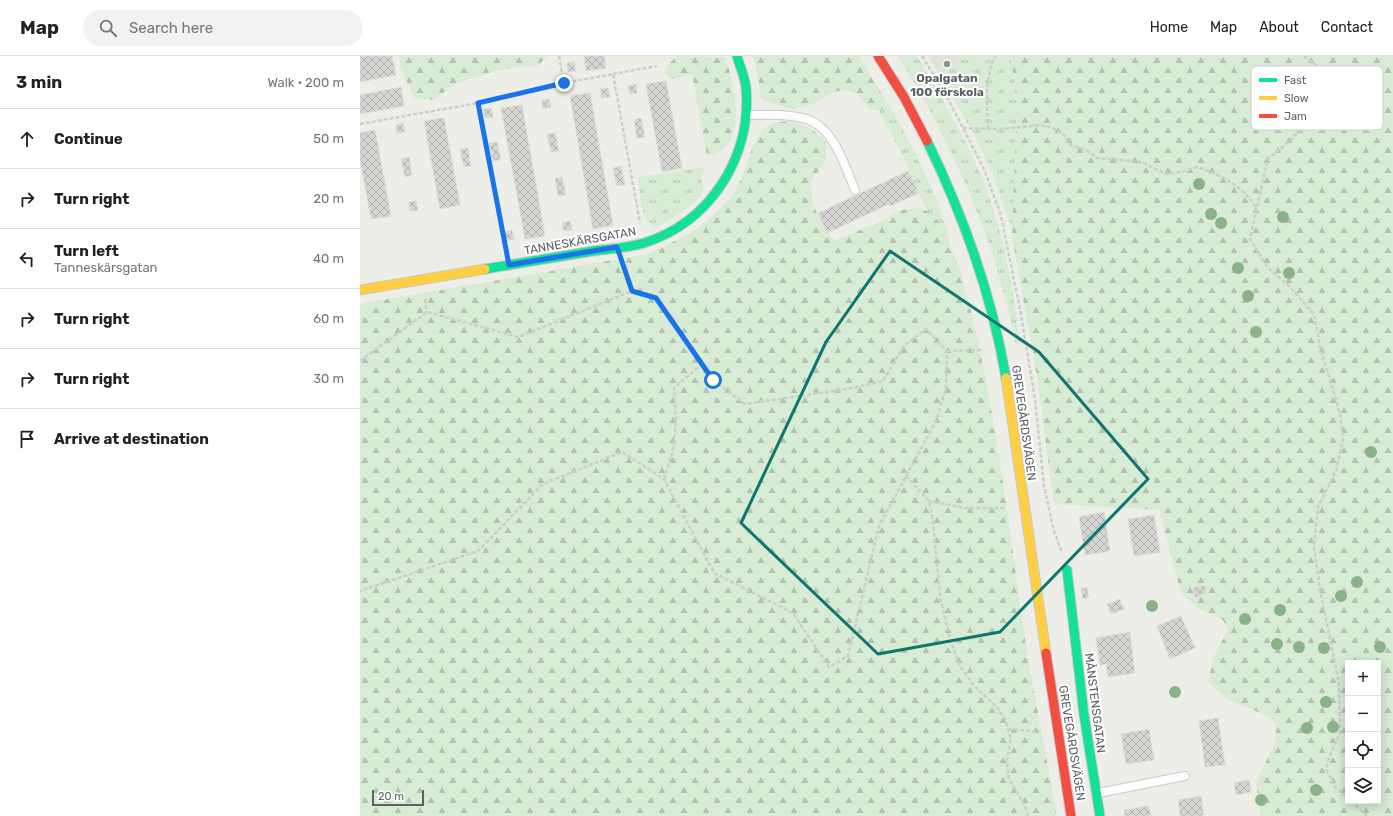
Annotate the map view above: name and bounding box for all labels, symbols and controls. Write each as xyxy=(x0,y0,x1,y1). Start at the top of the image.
search box xyxy=(83,10,363,46)
text: Map xyxy=(20,16,59,39)
icon: search xyxy=(97,17,119,39)
text: Search here xyxy=(129,19,213,37)
text: Home xyxy=(1150,19,1188,36)
text: Map xyxy=(1210,19,1237,36)
text: About xyxy=(1259,19,1299,36)
text: Contact xyxy=(1321,19,1373,36)
marker: Opalgatan 100 förskola xyxy=(942,59,952,69)
legend xyxy=(1251,66,1383,130)
place label: Opalgatan 100 förskola xyxy=(910,71,984,99)
text: 3 min xyxy=(16,72,62,92)
route end xyxy=(555,74,573,92)
text: Fast xyxy=(1284,74,1307,87)
text: Walk · 200 m xyxy=(267,75,344,90)
text: Slow xyxy=(1284,92,1309,105)
text: Jam xyxy=(1284,110,1307,123)
icon: ahead xyxy=(16,128,38,150)
text: Continue xyxy=(54,130,123,148)
text: 50 m xyxy=(313,131,344,146)
icon: right xyxy=(16,188,38,210)
text: Turn right xyxy=(54,190,129,208)
text: 20 m xyxy=(313,191,344,206)
street label: TANNESKÄRSGATAN xyxy=(523,224,637,258)
text: Turn left xyxy=(54,242,119,260)
icon: left xyxy=(16,248,38,270)
text: 40 m xyxy=(313,251,344,266)
text: Tanneskärsgatan xyxy=(54,260,158,275)
icon: right xyxy=(16,308,38,330)
text: Turn right xyxy=(54,310,129,328)
text: 60 m xyxy=(313,311,344,326)
street label: GREVEGÅRDSVÄGEN xyxy=(1009,364,1039,482)
icon: right xyxy=(16,368,38,390)
text: Turn right xyxy=(54,370,129,388)
text: 30 m xyxy=(313,371,344,386)
route start xyxy=(704,371,722,389)
icon: arrive xyxy=(16,428,38,450)
text: Arrive at destination xyxy=(54,430,209,448)
street label: MÅNSTENSGATAN xyxy=(1082,652,1108,754)
map controls xyxy=(1345,660,1381,804)
button: + xyxy=(1345,660,1381,696)
street label: GREVEGÅRDSVÄGEN xyxy=(1056,684,1088,802)
button: − xyxy=(1345,696,1381,732)
button: locate xyxy=(1345,732,1381,768)
button: layers xyxy=(1345,768,1381,804)
scale bar xyxy=(372,788,424,807)
text: 20 m xyxy=(378,790,404,803)

